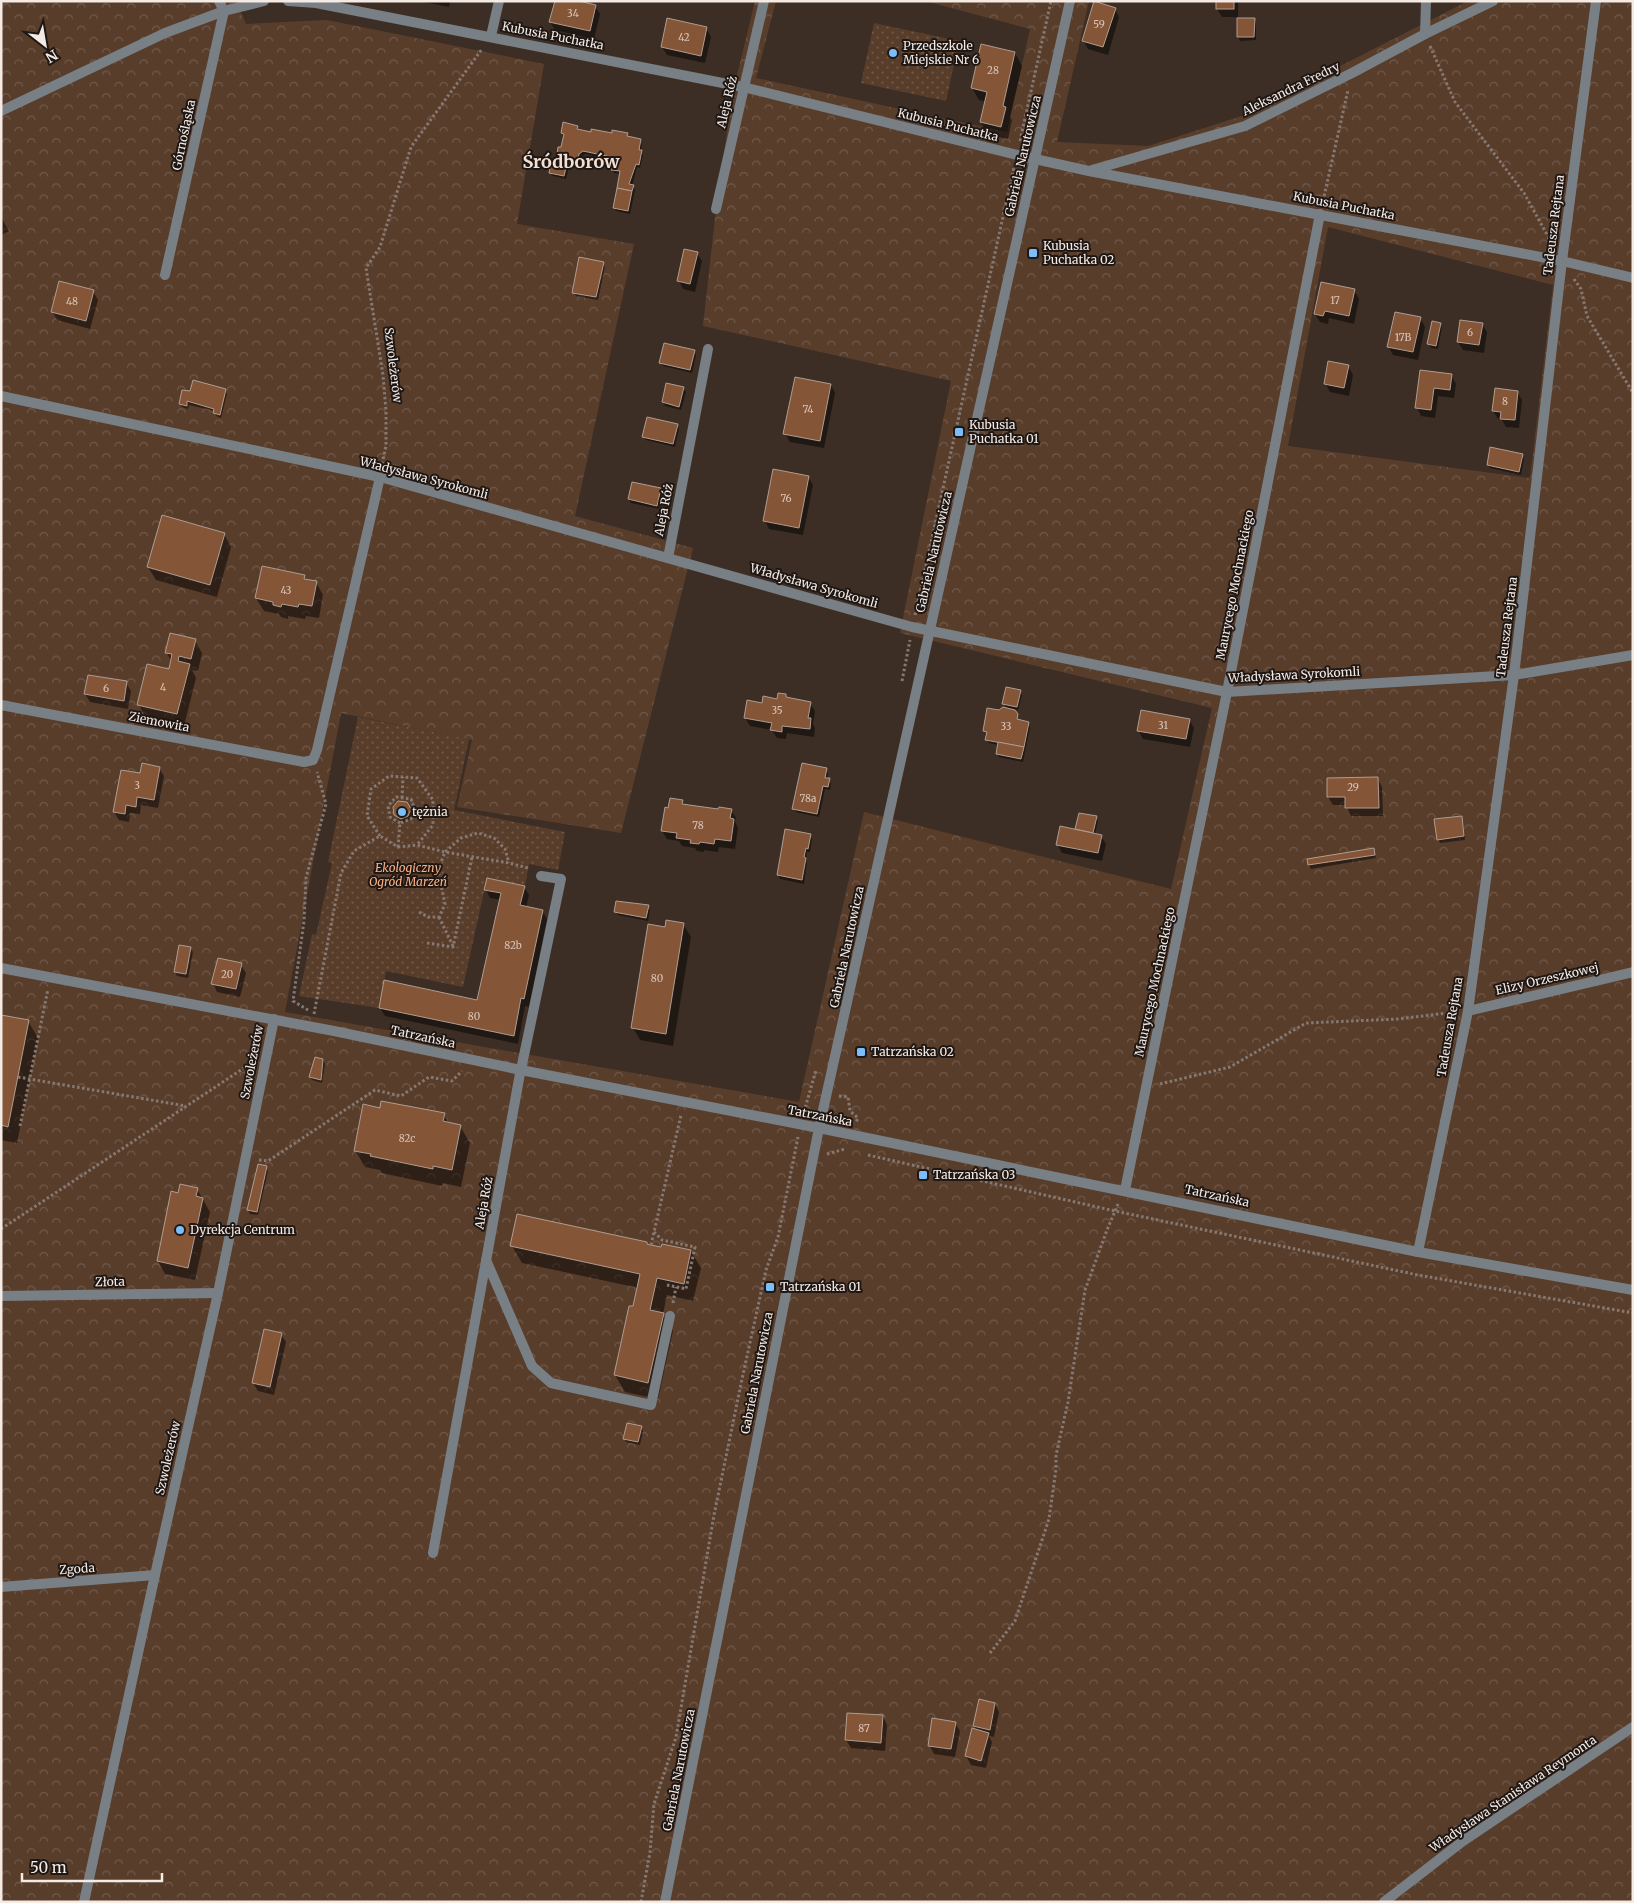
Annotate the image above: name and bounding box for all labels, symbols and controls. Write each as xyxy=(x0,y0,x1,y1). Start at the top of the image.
house number: 34 xyxy=(567,7,579,20)
street label: Kubusia Puchatka xyxy=(501,18,606,53)
house number: 59 xyxy=(1093,18,1105,31)
north arrow xyxy=(20,20,70,70)
house number: 42 xyxy=(678,31,690,44)
place label: Przedszkole Miejskie Nr 6 xyxy=(903,38,979,67)
text: N xyxy=(42,46,61,67)
marker: Przedszkole Miejskie Nr 6 xyxy=(887,47,899,59)
street label: Aleksandra Fredry xyxy=(1239,58,1342,119)
house number: 28 xyxy=(987,64,999,77)
street label: Aleja Róż xyxy=(713,74,740,130)
street label: Gabriela Narutowicza xyxy=(1001,93,1044,218)
street label: Górnośląska xyxy=(169,98,198,172)
street label: Kubusia Puchatka xyxy=(896,105,1001,144)
district label: Śródborów xyxy=(522,150,620,173)
street label: Tadeusza Rejtana xyxy=(1540,173,1567,276)
street label: Kubusia Puchatka xyxy=(1292,188,1397,223)
place label: Kubusia Puchatka 02 xyxy=(1043,238,1114,267)
marker: Kubusia Puchatka 02 xyxy=(1027,247,1039,259)
house number: 17 xyxy=(1330,294,1340,307)
house number: 48 xyxy=(66,295,78,308)
house number: 6 xyxy=(1467,326,1473,339)
street label: Szwoleżerów xyxy=(381,327,406,404)
house number: 17B xyxy=(1395,331,1411,344)
house number: 8 xyxy=(1502,395,1508,408)
house number: 74 xyxy=(803,403,814,416)
place label: Kubusia Puchatka 01 xyxy=(969,417,1039,446)
marker: Kubusia Puchatka 01 xyxy=(953,426,965,438)
street label: Władysława Syrokomli xyxy=(357,453,490,502)
street label: Aleja Róż xyxy=(651,482,676,538)
street label: Gabriela Narutowicza xyxy=(912,489,955,614)
house number: 76 xyxy=(780,492,792,505)
street label: Maurycego Mochnackiego xyxy=(1213,509,1256,661)
street label: Władysława Syrokomli xyxy=(748,560,880,611)
street label: Tadeusza Rejtana xyxy=(1493,575,1520,678)
house number: 43 xyxy=(280,584,292,597)
street label: Władysława Syrokomli xyxy=(1227,664,1361,686)
house number: 4 xyxy=(160,681,166,694)
house number: 6 xyxy=(103,682,109,695)
house number: 35 xyxy=(771,704,783,717)
street label: Ziemowita xyxy=(127,708,191,735)
house number: 31 xyxy=(1158,719,1168,732)
house number: 33 xyxy=(1001,720,1012,733)
house number: 3 xyxy=(134,779,140,792)
house number: 29 xyxy=(1347,781,1359,794)
house number: 78a xyxy=(800,792,817,805)
place label: tężnia xyxy=(412,804,448,819)
marker: tężnia xyxy=(396,806,408,818)
house number: 78 xyxy=(692,819,704,832)
park label: Ekologiczny Ogród Marzeń xyxy=(369,860,447,889)
street label: Gabriela Narutowicza xyxy=(826,884,867,1009)
street label: Maurycego Mochnackiego xyxy=(1131,906,1178,1058)
house number: 82b xyxy=(504,939,522,952)
street label: Elizy Orzeszkowej xyxy=(1494,959,1600,998)
house number: 20 xyxy=(221,968,233,981)
house number: 80 xyxy=(651,972,663,985)
street label: Tadeusza Rejtana xyxy=(1433,975,1466,1078)
house number: 80 xyxy=(468,1010,480,1023)
street label: Tatrzańska xyxy=(389,1022,457,1051)
street label: Szwoleżerów xyxy=(237,1023,266,1100)
place label: Tatrzańska 02 xyxy=(871,1044,954,1059)
marker: Tatrzańska 02 xyxy=(855,1046,867,1058)
street label: Tatrzańska xyxy=(786,1102,854,1129)
house number: 82c xyxy=(399,1132,415,1145)
place label: Tatrzańska 03 xyxy=(933,1167,1016,1182)
marker: Tatrzańska 03 xyxy=(917,1169,929,1181)
street label: Aleja Róż xyxy=(471,1175,496,1231)
street label: Tatrzańska xyxy=(1183,1181,1251,1210)
place label: Dyrekcja Centrum xyxy=(190,1222,295,1237)
marker: Dyrekcja Centrum xyxy=(174,1224,186,1236)
street label: Złota xyxy=(95,1274,126,1289)
place label: Tatrzańska 01 xyxy=(780,1279,862,1294)
marker: Tatrzańska 01 xyxy=(764,1281,776,1293)
street label: Gabriela Narutowicza xyxy=(737,1310,776,1435)
street label: Szwoleżerów xyxy=(152,1419,184,1496)
street label: Zgoda xyxy=(59,1560,96,1577)
street label: Gabriela Narutowicza xyxy=(659,1707,698,1832)
house number: 87 xyxy=(858,1722,870,1735)
street label: Władysława Stanisława Reymonta xyxy=(1426,1732,1599,1856)
scale bar xyxy=(22,1850,162,1882)
text: 50 m xyxy=(30,1858,67,1877)

